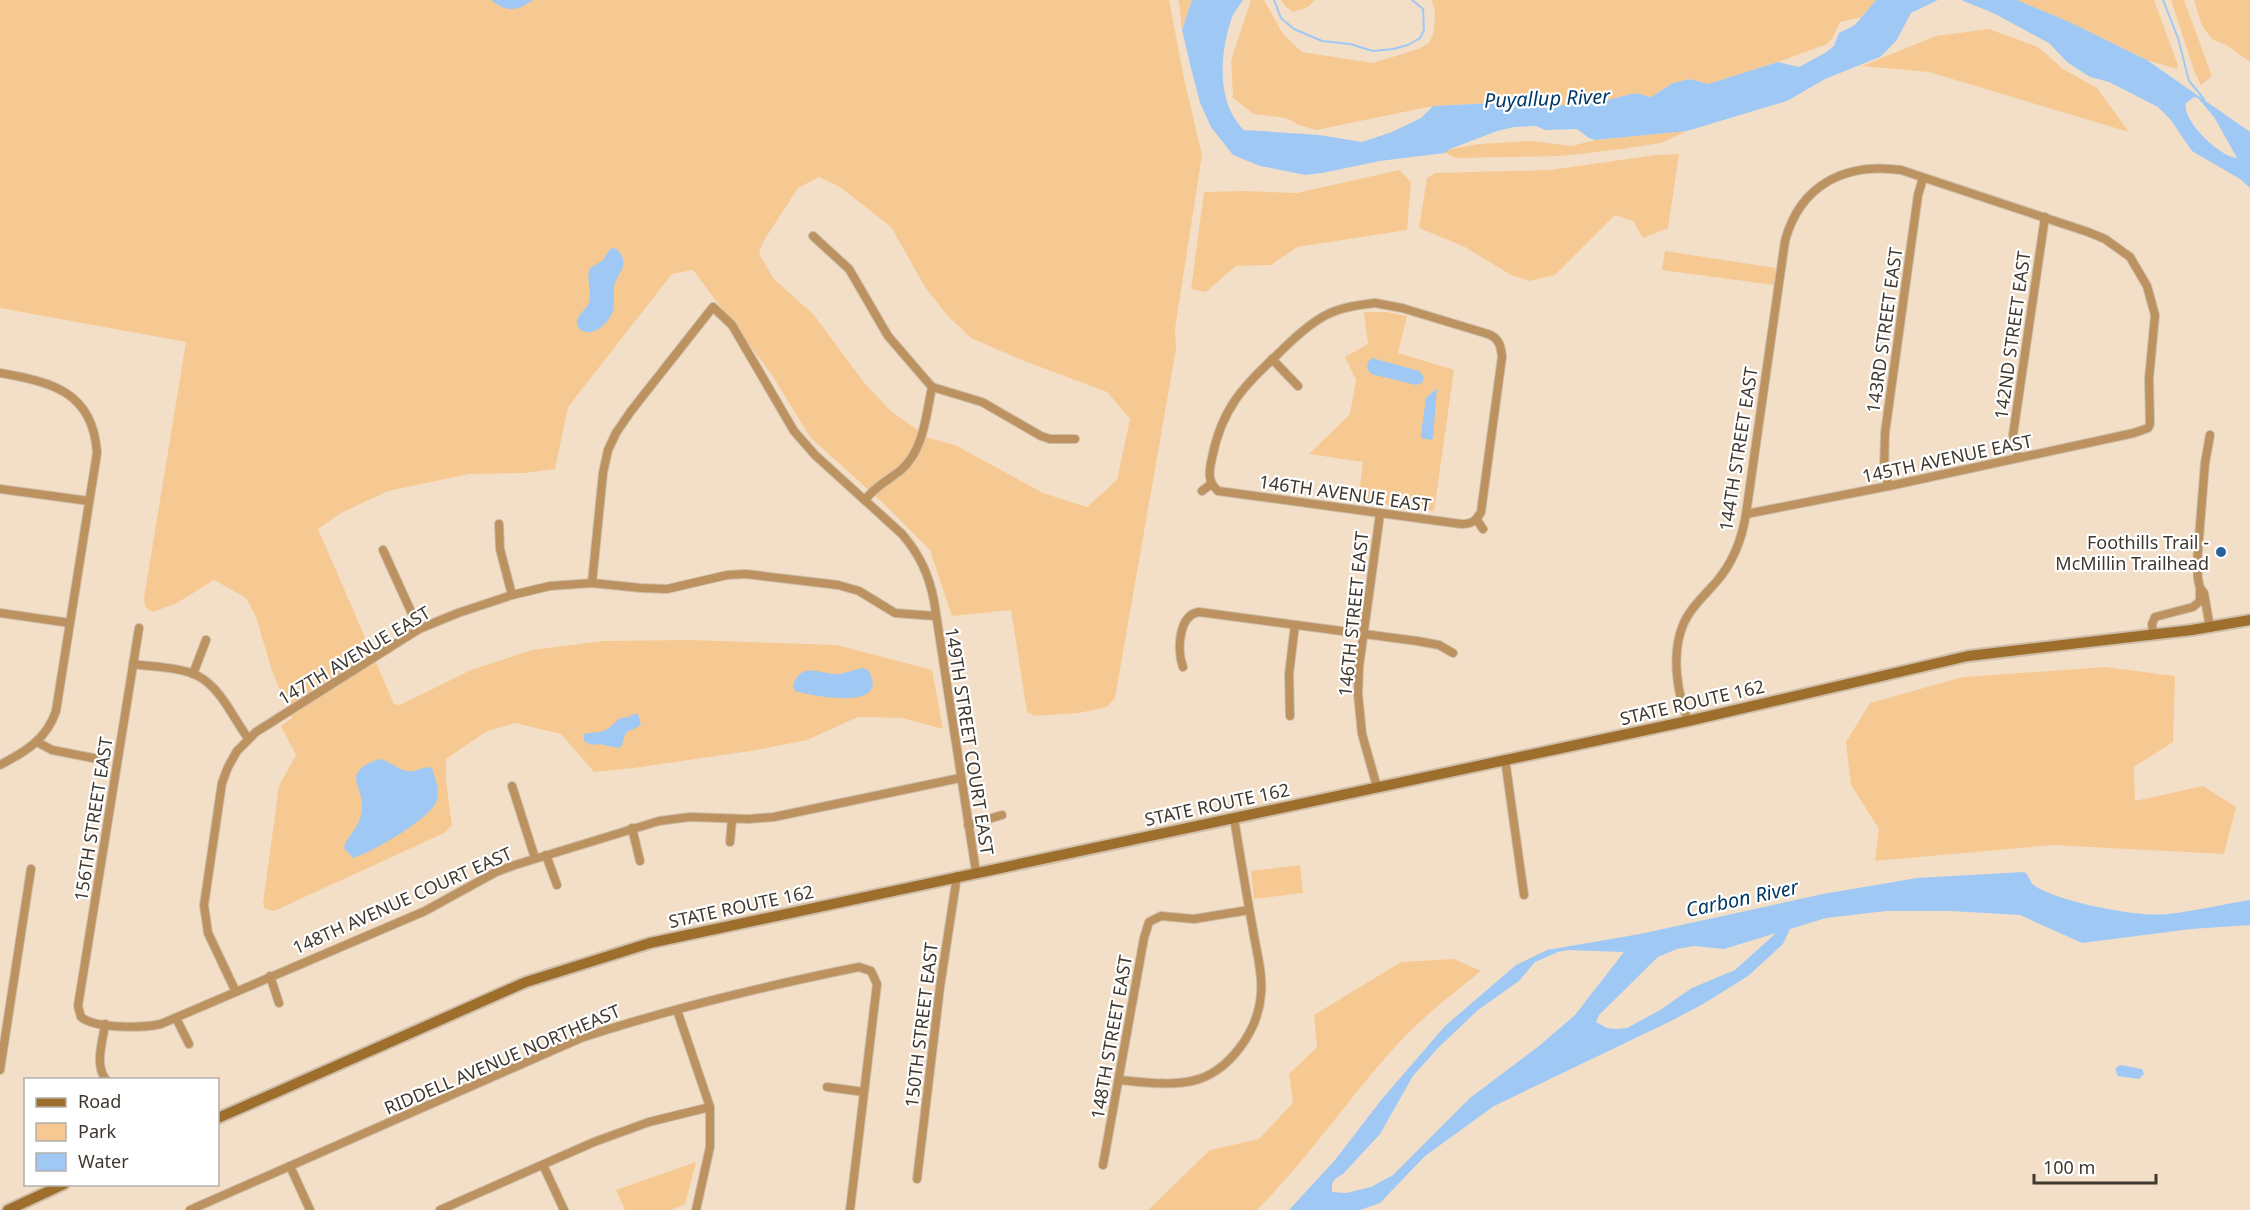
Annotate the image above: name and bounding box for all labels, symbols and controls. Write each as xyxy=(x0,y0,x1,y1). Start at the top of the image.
water label: Puyallup River xyxy=(1483,82,1612,114)
street label: 143RD STREET EAST xyxy=(1860,246,1908,414)
street label: 142ND STREET EAST xyxy=(1988,249,2036,421)
street label: 144TH STREET EAST xyxy=(1713,365,1763,533)
street label: 145TH AVENUE EAST xyxy=(1860,428,2034,488)
street label: 146TH AVENUE EAST xyxy=(1257,469,1433,517)
street label: 146TH STREET EAST xyxy=(1332,530,1374,698)
place label: Foothills Trail - McMillin Trailhead xyxy=(2055,530,2209,575)
marker: Foothills Trail - McMillin Trailhead xyxy=(2214,545,2228,559)
street label: 147TH AVENUE EAST xyxy=(273,600,435,710)
street label: 149TH STREET COURT EAST xyxy=(940,625,1000,857)
street label: STATE ROUTE 162 xyxy=(1617,674,1767,730)
street label: 156TH STREET EAST xyxy=(68,735,118,903)
street label: STATE ROUTE 162 xyxy=(1142,777,1292,831)
street label: 148TH AVENUE COURT EAST xyxy=(289,841,515,959)
water label: Carbon River xyxy=(1683,873,1802,923)
street label: STATE ROUTE 162 xyxy=(666,879,816,933)
street label: 150TH STREET EAST xyxy=(899,941,943,1109)
street label: 148TH STREET EAST xyxy=(1085,953,1137,1121)
street label: RIDDELL AVENUE NORTHEAST xyxy=(380,998,624,1120)
legend xyxy=(24,1078,219,1186)
text: Road xyxy=(78,1089,121,1113)
text: Park xyxy=(78,1119,116,1143)
scale bar xyxy=(2034,1147,2156,1185)
text: Water xyxy=(78,1149,129,1173)
text: 100 m xyxy=(2043,1155,2095,1179)

